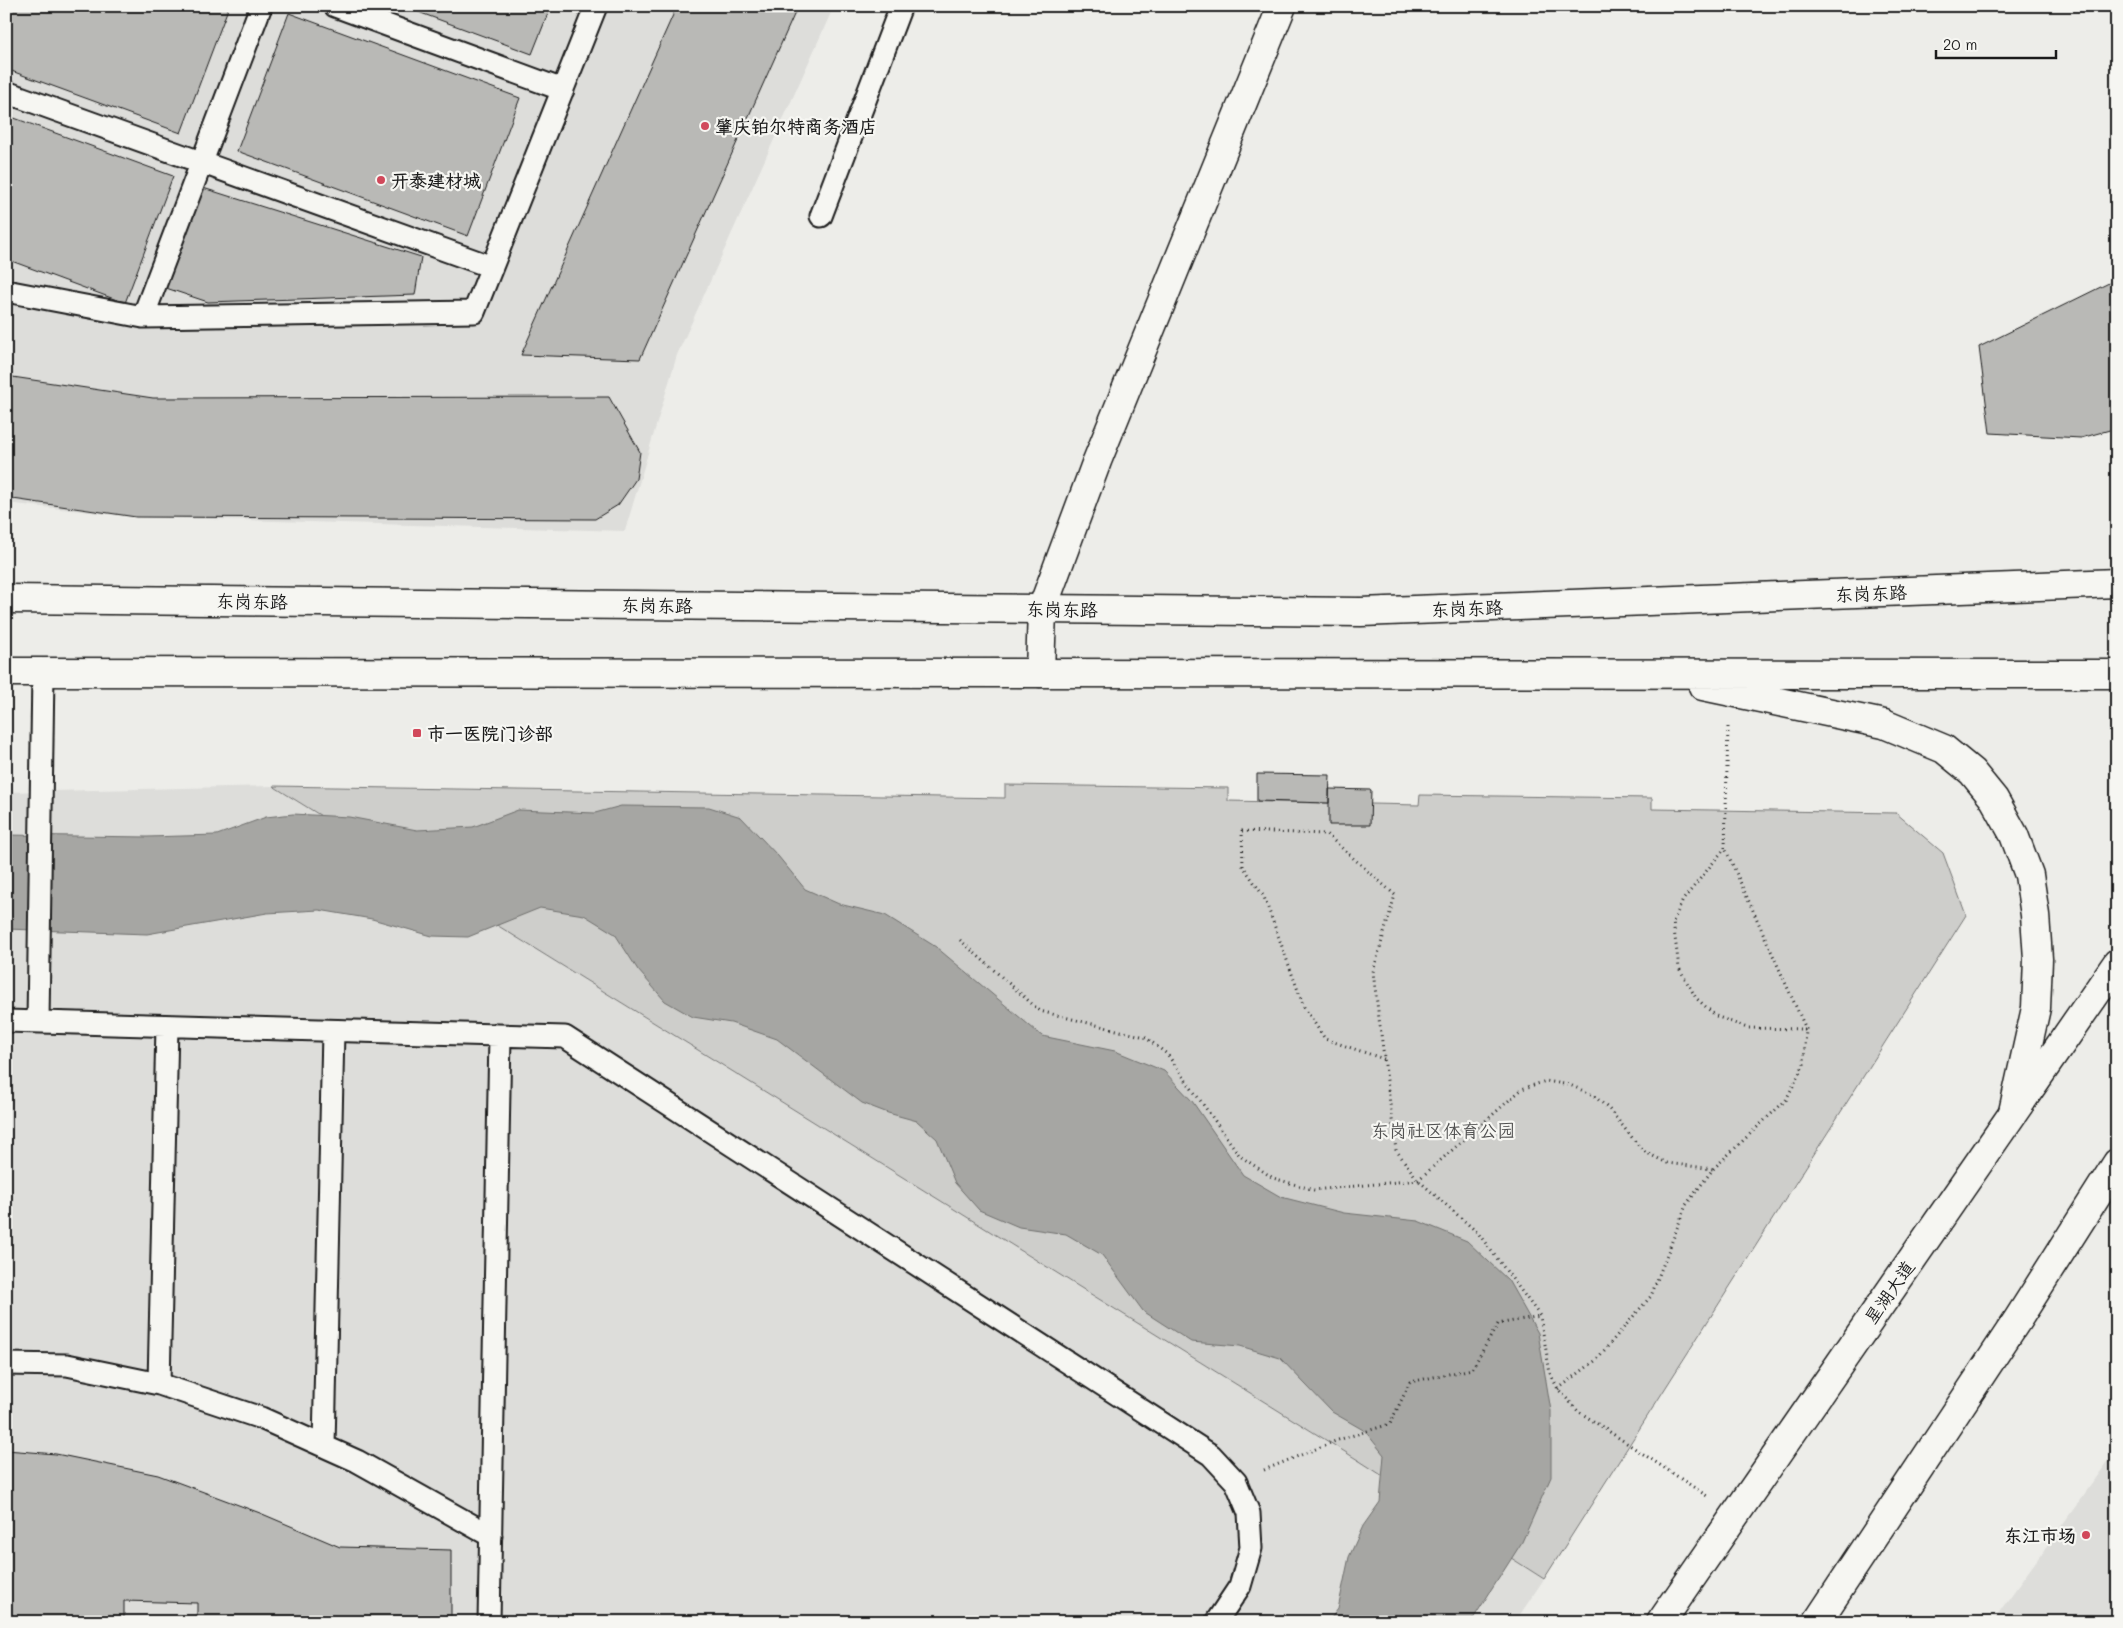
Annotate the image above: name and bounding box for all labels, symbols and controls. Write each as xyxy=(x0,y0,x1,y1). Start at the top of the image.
scale bar xyxy=(1936,28,2056,60)
text: 20 m xyxy=(1943,34,1977,54)
place label: 肇庆铂尔特商务酒店 xyxy=(715,114,877,138)
marker: 肇庆铂尔特商务酒店 xyxy=(699,120,711,132)
place label: 开泰建材城 xyxy=(391,168,481,192)
marker: 开泰建材城 xyxy=(375,174,387,186)
street label: 东岗东路 xyxy=(1835,580,1907,606)
street label: 东岗东路 xyxy=(216,588,288,614)
street label: 东岗东路 xyxy=(621,592,693,618)
street label: 东岗东路 xyxy=(1431,595,1503,621)
street label: 东岗东路 xyxy=(1026,596,1098,622)
place label: 市一医院门诊部 xyxy=(427,721,553,745)
marker: 市一医院门诊部 xyxy=(411,727,423,739)
park label: 东岗社区体育公园 xyxy=(1371,1118,1515,1142)
street label: 星湖大道 xyxy=(1859,1256,1919,1328)
place label: 东江市场 xyxy=(2004,1523,2076,1547)
marker: 东江市场 xyxy=(2080,1529,2092,1541)

